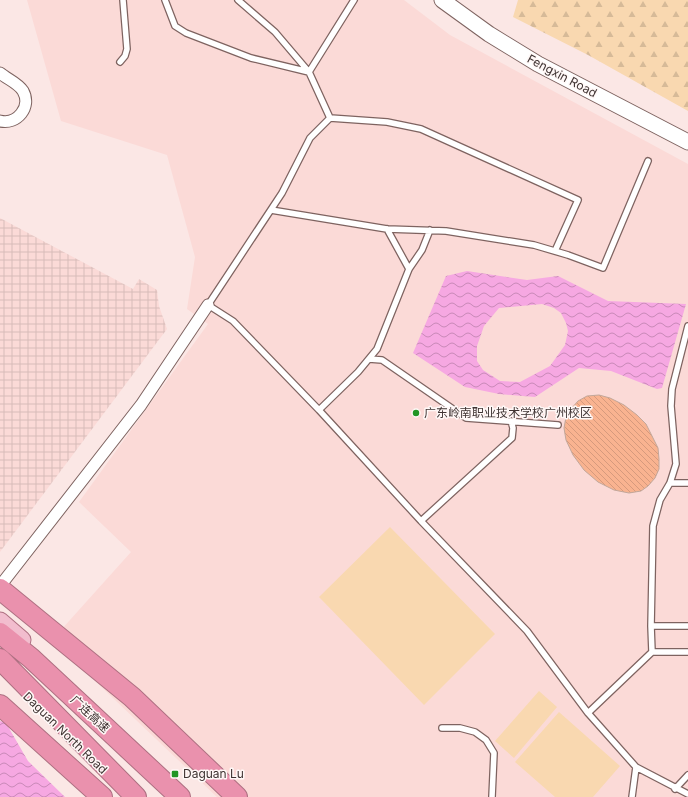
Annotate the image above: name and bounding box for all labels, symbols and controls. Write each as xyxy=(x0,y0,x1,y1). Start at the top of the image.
street label: Fengxin Road xyxy=(525,51,600,100)
place label: 广东岭南职业技术学校广州校区 xyxy=(424,405,592,420)
marker: 广东岭南职业技术学校广州校区 xyxy=(411,408,421,418)
street label: Daguan North Road xyxy=(20,689,111,777)
street label: 广连高速 xyxy=(68,692,113,735)
place label: Daguan Lu xyxy=(183,766,244,781)
marker: Daguan Lu xyxy=(170,769,180,779)

